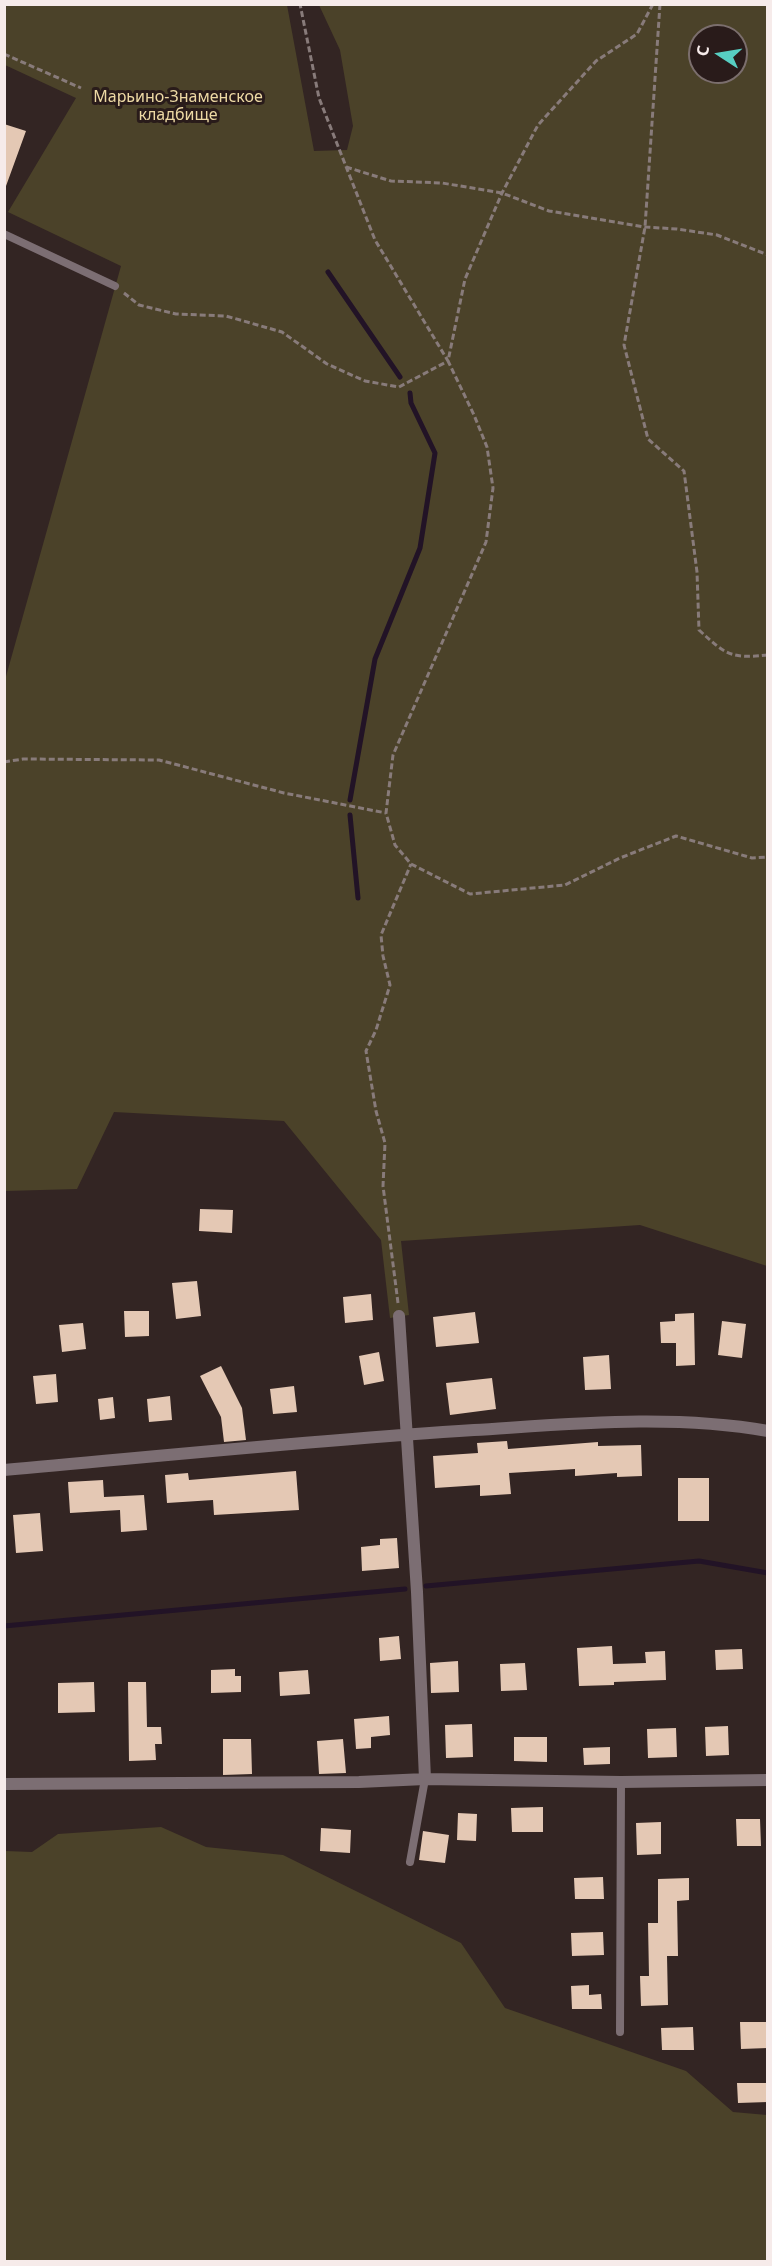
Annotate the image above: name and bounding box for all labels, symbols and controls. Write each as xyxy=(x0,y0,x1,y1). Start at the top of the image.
north arrow xyxy=(688,24,748,84)
text: С xyxy=(691,43,714,58)
park label: Марьино-Знаменское кладбище xyxy=(93,87,263,125)

